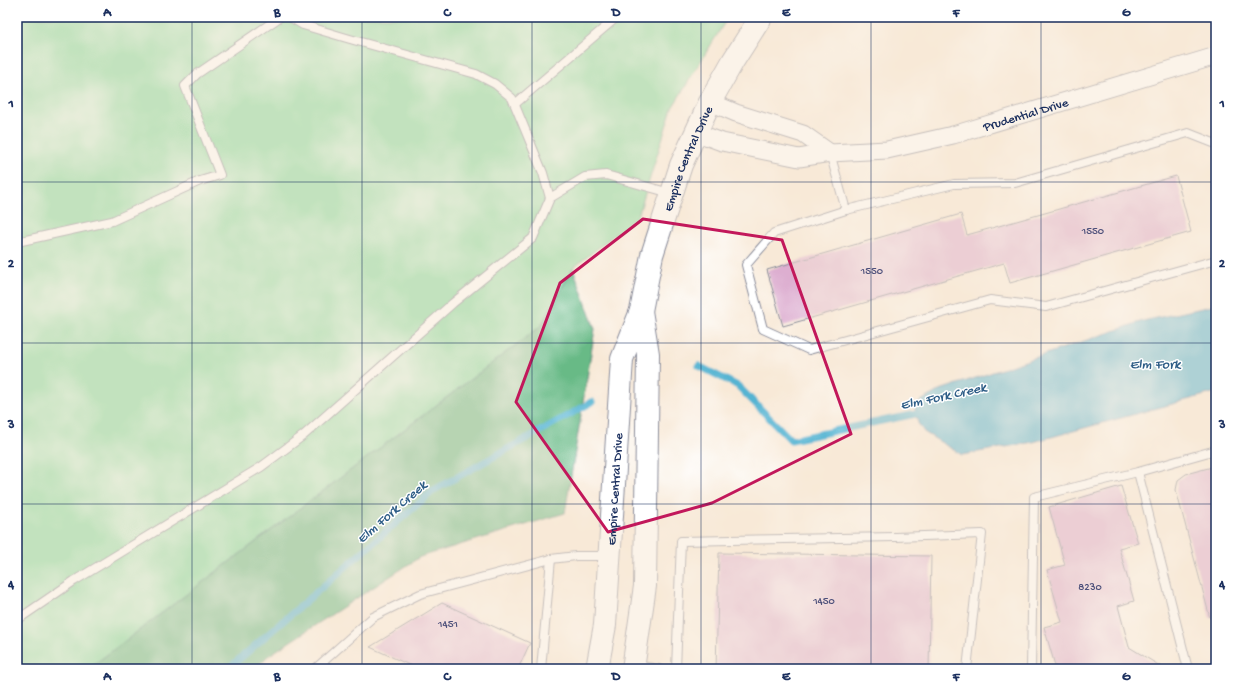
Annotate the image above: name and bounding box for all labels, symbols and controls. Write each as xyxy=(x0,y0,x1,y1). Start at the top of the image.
text: A xyxy=(102,6,112,21)
text: B xyxy=(273,6,282,21)
text: C xyxy=(442,6,452,21)
text: D xyxy=(611,6,621,21)
text: E xyxy=(782,6,791,21)
text: F xyxy=(952,6,961,21)
text: G xyxy=(1122,6,1131,21)
street label: Prudential Drive xyxy=(981,96,1071,136)
text: 1 xyxy=(7,97,14,112)
text: 1 xyxy=(1218,97,1225,112)
street label: Empire Central Drive xyxy=(662,104,717,213)
house number: 1550 xyxy=(1081,226,1104,238)
text: 2 xyxy=(8,257,15,272)
text: 2 xyxy=(1219,257,1226,272)
house number: 1550 xyxy=(860,266,883,278)
water label: Elm Fork xyxy=(1130,357,1182,374)
water label: Elm Fork Creek xyxy=(899,380,990,415)
text: 3 xyxy=(7,418,15,433)
text: 3 xyxy=(1218,418,1226,433)
street label: Empire Central Drive xyxy=(605,432,627,546)
water label: Elm Fork Creek xyxy=(354,477,432,548)
text: 4 xyxy=(7,578,15,593)
text: 4 xyxy=(1218,578,1226,593)
house number: 8230 xyxy=(1078,582,1102,594)
house number: 1450 xyxy=(812,596,835,608)
house number: 1451 xyxy=(437,619,458,631)
text: A xyxy=(102,670,112,685)
text: B xyxy=(273,670,282,685)
text: C xyxy=(442,670,452,685)
text: D xyxy=(611,670,621,685)
text: E xyxy=(782,670,791,685)
text: F xyxy=(952,670,961,685)
text: G xyxy=(1122,670,1131,685)

